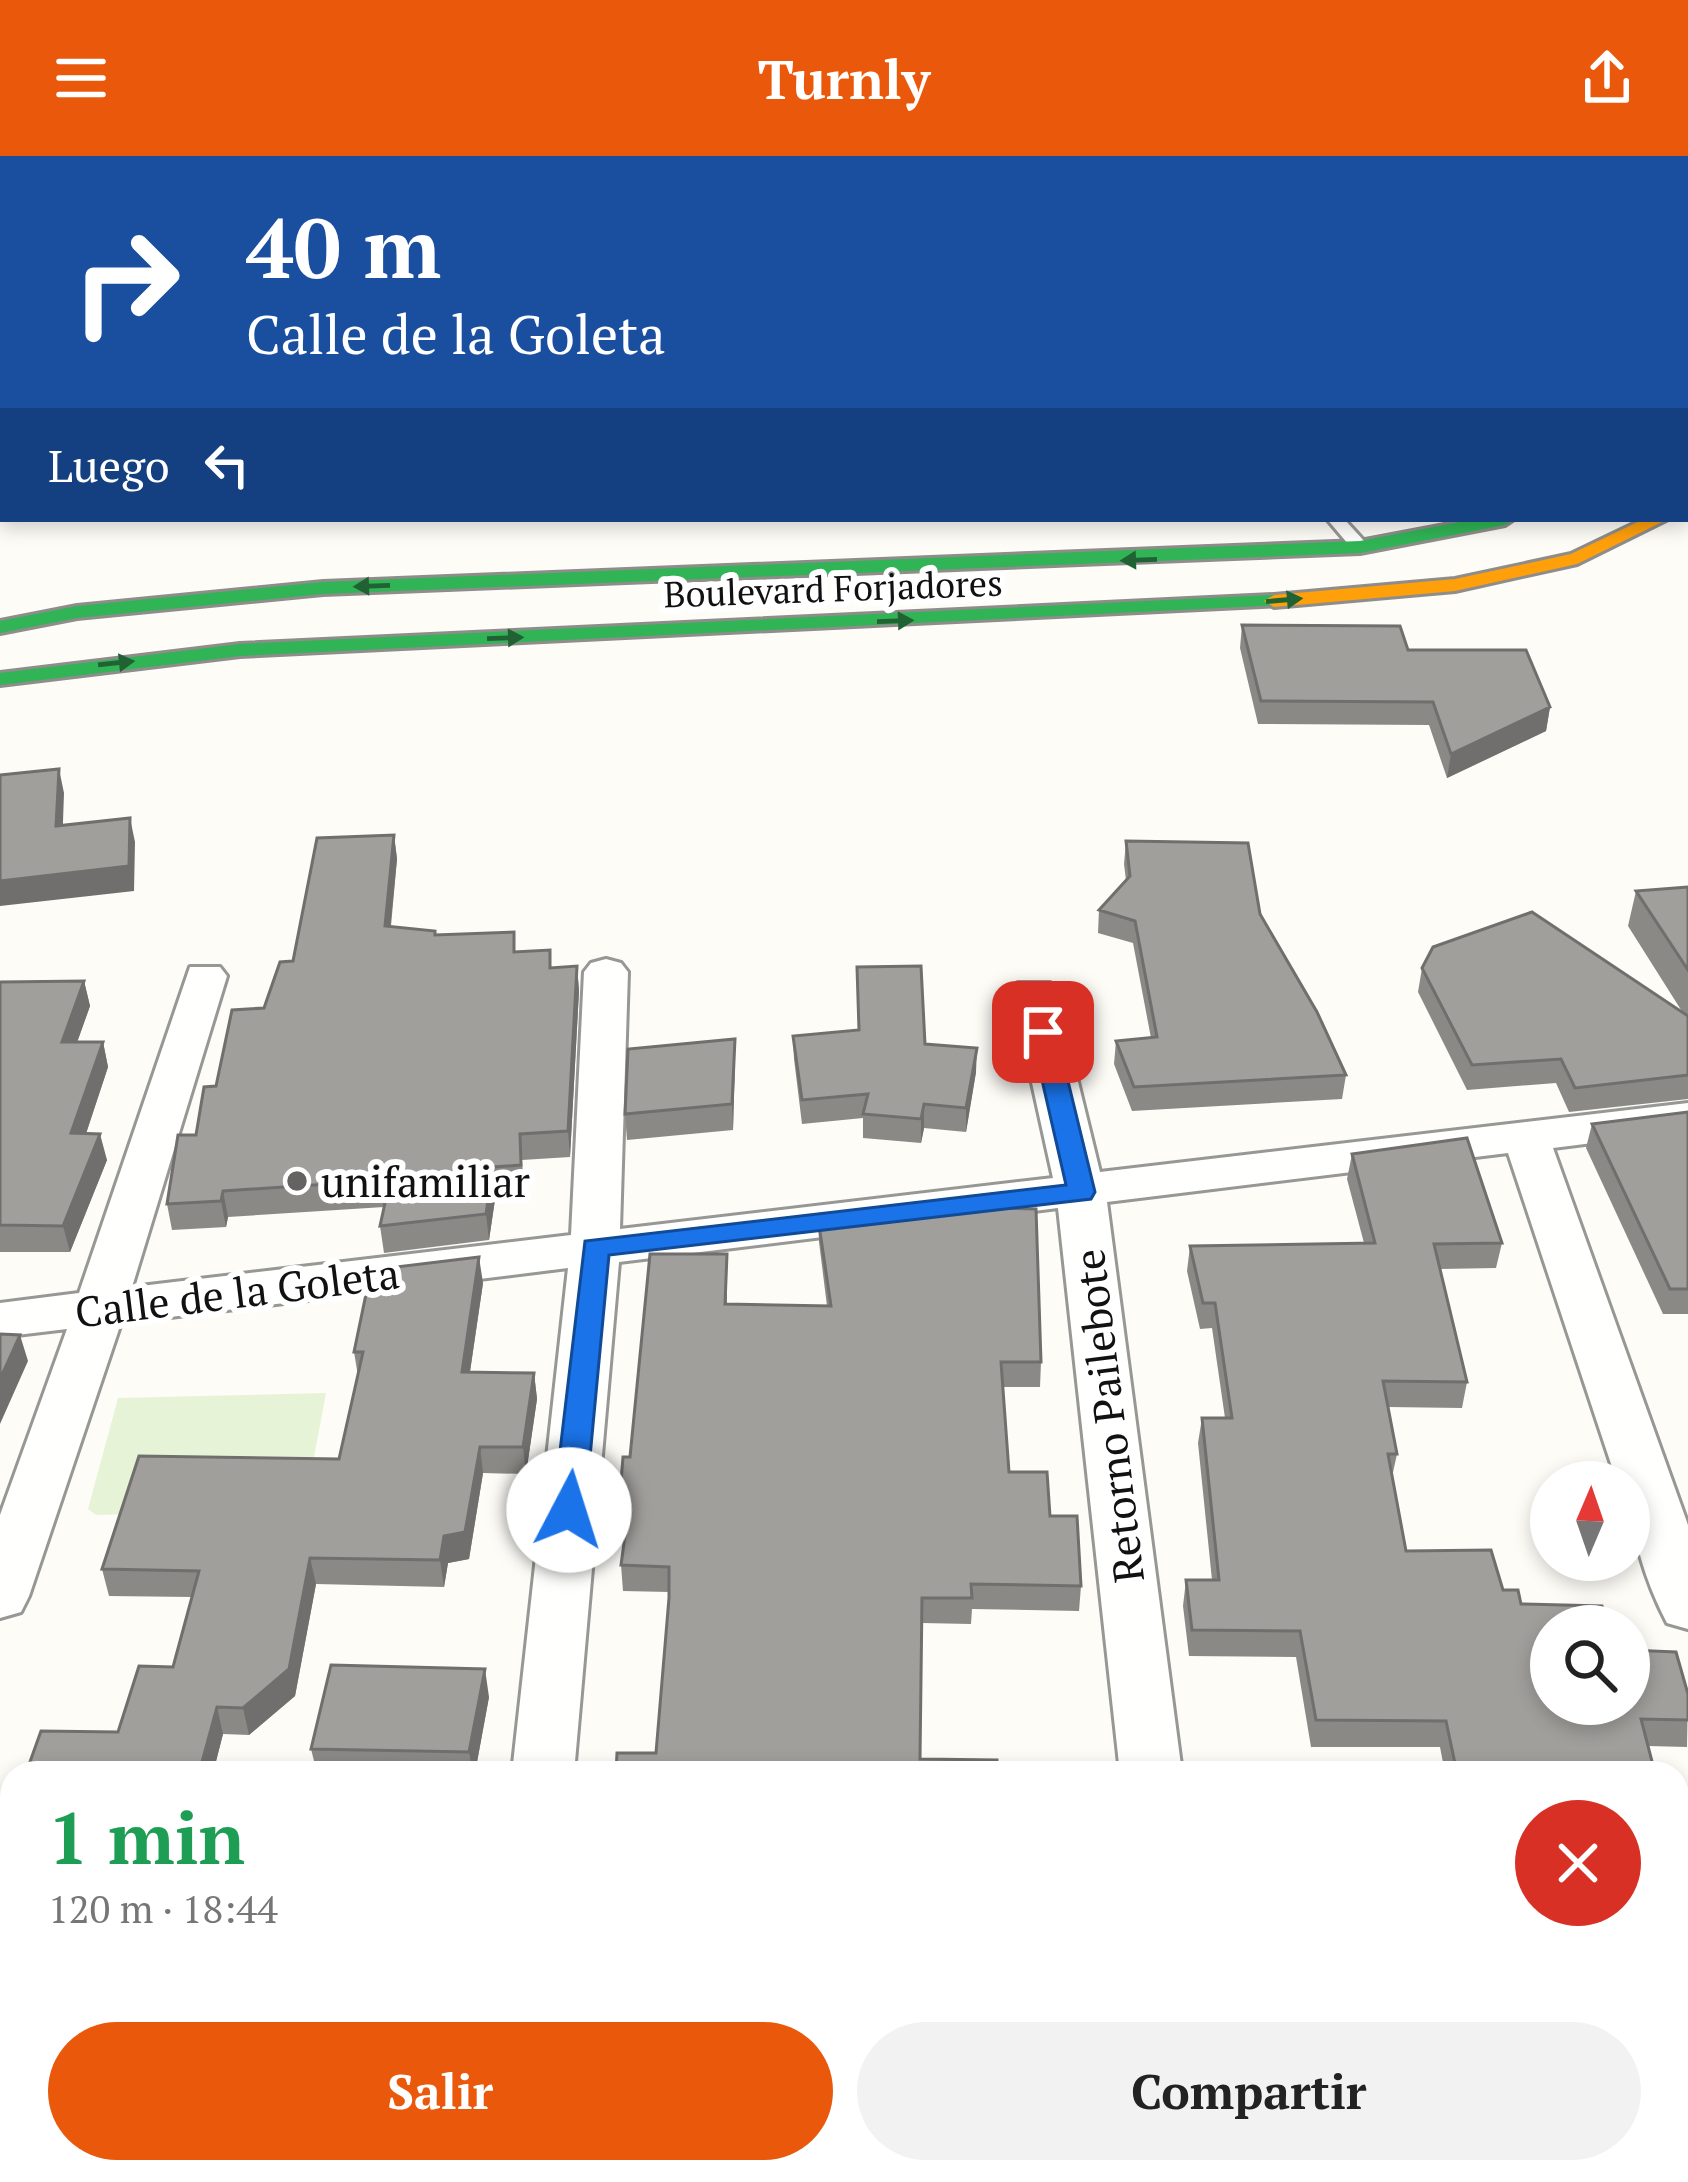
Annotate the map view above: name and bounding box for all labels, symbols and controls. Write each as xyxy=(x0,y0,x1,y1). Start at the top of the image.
text: Turnly xyxy=(758,43,930,114)
icon: menu xyxy=(48,45,114,111)
icon: share xyxy=(1574,45,1640,111)
text: 40 m xyxy=(246,191,441,302)
icon: right xyxy=(48,204,204,360)
text: Calle de la Goleta xyxy=(246,298,665,369)
icon: left xyxy=(194,432,260,498)
text: Luego xyxy=(48,435,170,495)
one-way arrow xyxy=(1119,550,1157,569)
street label: Boulevard Forjadores xyxy=(663,559,1003,617)
one-way arrow xyxy=(352,577,390,596)
one-way arrow xyxy=(1266,590,1303,609)
one-way arrow xyxy=(877,612,915,631)
one-way arrow xyxy=(487,628,525,647)
one-way arrow xyxy=(98,653,135,672)
pin xyxy=(992,981,1094,1083)
icon: arrive xyxy=(1010,999,1076,1065)
place label: unifamiliar xyxy=(321,1153,530,1209)
marker: unifamiliar xyxy=(284,1168,310,1194)
street label: Calle de la Goleta xyxy=(72,1244,402,1340)
street label: Retorno Pailebote xyxy=(1060,1246,1156,1586)
position arrow xyxy=(506,1447,632,1573)
north arrow xyxy=(1530,1461,1650,1581)
map controls xyxy=(1530,1461,1650,1725)
button: search xyxy=(1530,1605,1650,1725)
text: 1 min xyxy=(48,1789,245,1885)
button: close xyxy=(1515,1800,1641,1926)
text: 120 m · 18:44 xyxy=(48,1882,278,1934)
button: Salir xyxy=(48,2022,833,2160)
button: Compartir xyxy=(857,2022,1641,2160)

